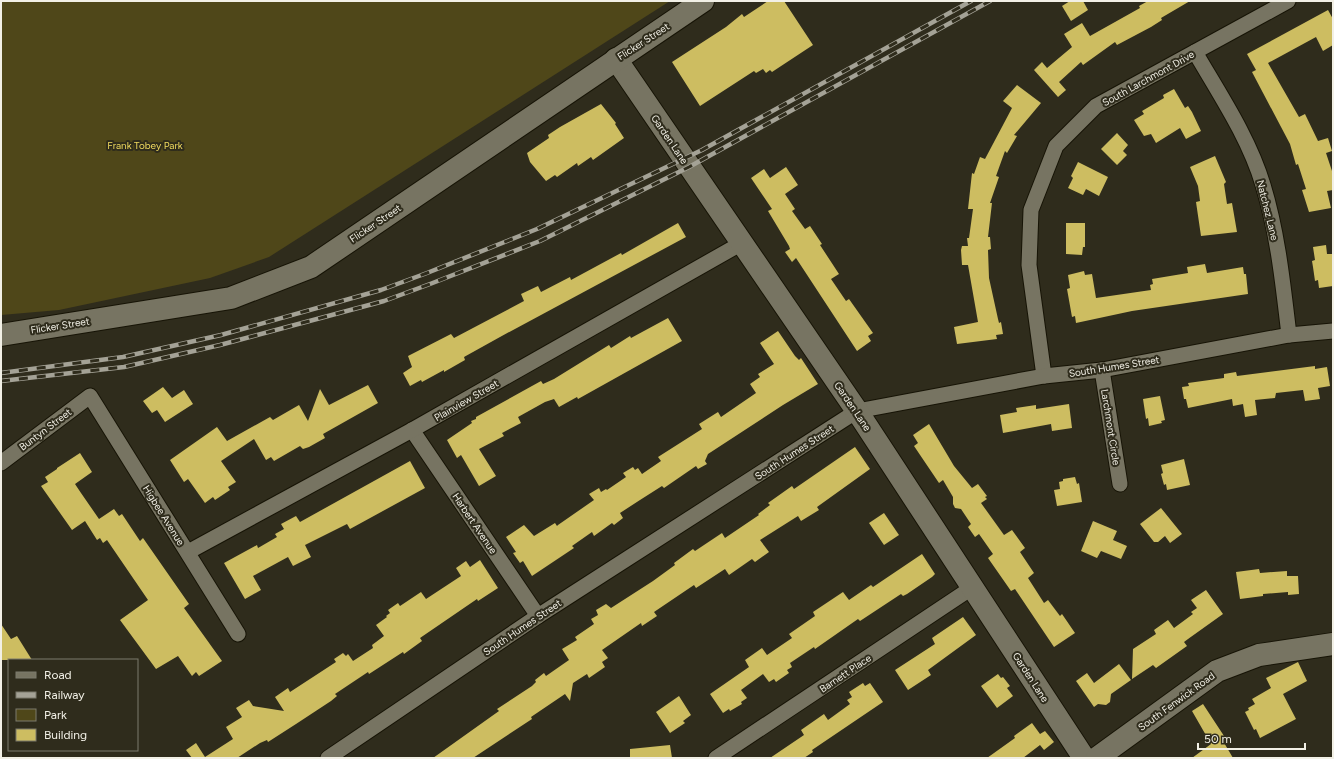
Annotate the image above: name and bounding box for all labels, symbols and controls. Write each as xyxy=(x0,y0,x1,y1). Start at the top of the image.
street label: Flicker Street xyxy=(615,20,672,63)
street label: South Larchmont Drive xyxy=(1100,47,1197,109)
street label: Garden Lane xyxy=(648,112,691,167)
park label: Frank Tobey Park xyxy=(107,139,183,152)
street label: Natchez Lane xyxy=(1254,179,1281,242)
street label: Flicker Street xyxy=(347,201,404,245)
street label: Flicker Street xyxy=(30,314,91,337)
street label: South Humes Street xyxy=(1068,353,1161,380)
street label: Plainview Street xyxy=(432,377,501,424)
street label: Garden Lane xyxy=(831,379,874,434)
street label: Larchmont Circle xyxy=(1098,388,1123,467)
street label: Buntyn Street xyxy=(16,405,74,453)
street label: South Humes Street xyxy=(752,422,836,483)
street label: Higbee Avenue xyxy=(140,483,188,548)
street label: Harbert Avenue xyxy=(449,490,500,557)
street label: South Humes Street xyxy=(481,596,564,658)
street label: Garden Lane xyxy=(1010,650,1052,705)
street label: Barnett Place xyxy=(817,651,874,695)
legend xyxy=(8,659,138,751)
text: Road xyxy=(44,668,72,682)
street label: South Fenwick Road xyxy=(1135,669,1217,734)
text: Railway xyxy=(44,688,85,702)
text: Park xyxy=(44,708,67,722)
scale bar xyxy=(1198,725,1305,751)
text: Building xyxy=(44,728,87,742)
text: 50 m xyxy=(1204,732,1232,746)

